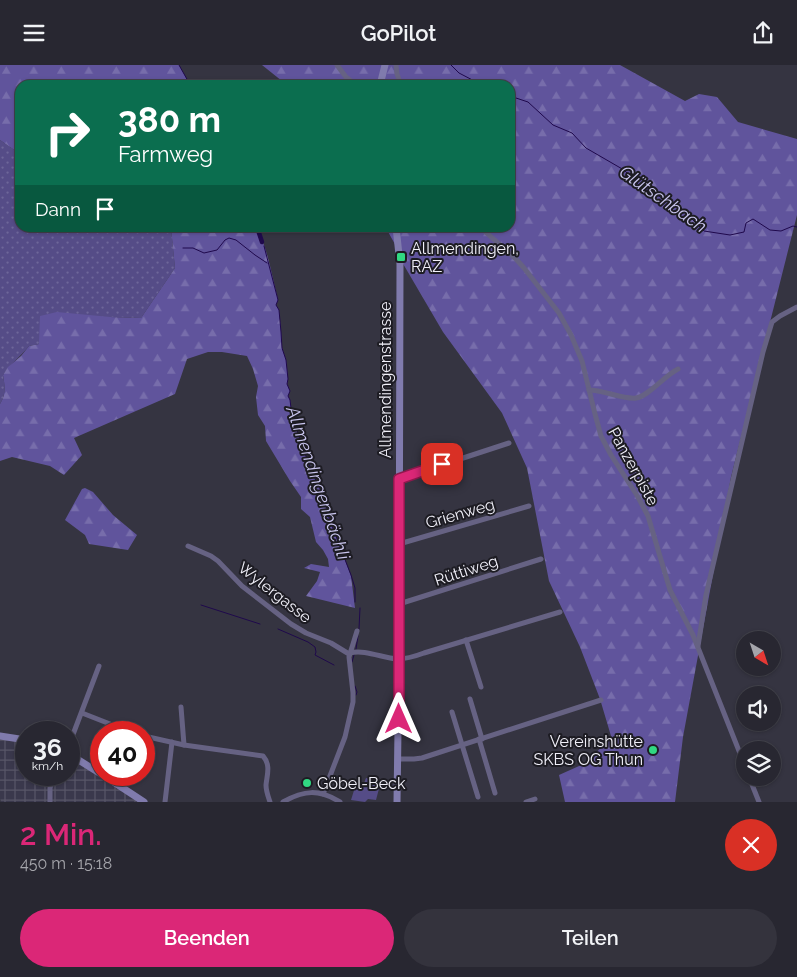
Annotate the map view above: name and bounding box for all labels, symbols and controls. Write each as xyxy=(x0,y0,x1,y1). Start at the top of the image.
icon: menu xyxy=(20,19,48,47)
icon: share xyxy=(749,19,777,47)
text: GoPilot xyxy=(361,20,436,46)
text: 380 m xyxy=(118,99,221,140)
icon: right xyxy=(35,100,100,165)
text: Farmweg xyxy=(118,141,213,167)
water label: Glütschbach xyxy=(615,161,711,236)
icon: arrive xyxy=(91,195,119,223)
text: Dann xyxy=(35,198,81,220)
place label: Allmendingen, RAZ xyxy=(411,239,519,276)
marker: Allmendingen, RAZ xyxy=(395,251,407,263)
street label: Allmendingenstrasse xyxy=(376,302,395,458)
water label: Allmendingenbächli xyxy=(282,402,355,564)
street label: Panzerpiste xyxy=(604,424,663,509)
pin xyxy=(421,443,463,485)
icon: arrive xyxy=(428,450,456,478)
street label: Grienweg xyxy=(423,495,497,532)
street label: Rüttiweg xyxy=(432,551,500,590)
street label: Wylergasse xyxy=(234,558,315,627)
north arrow xyxy=(736,631,781,676)
map controls xyxy=(736,631,781,786)
button: sound xyxy=(736,686,781,731)
position arrow xyxy=(372,692,424,744)
speed limit sign: 40 xyxy=(90,721,155,786)
text: 36 xyxy=(33,732,62,762)
place label: Vereinshütte SKBS OG Thun xyxy=(534,732,643,769)
button: layers xyxy=(736,741,781,786)
marker: Vereinshütte SKBS OG Thun xyxy=(647,744,659,756)
text: km/h xyxy=(32,759,63,773)
place label: Göbel-Beck xyxy=(317,774,406,793)
marker: Göbel-Beck xyxy=(301,777,313,789)
text: 2 Min. xyxy=(20,817,102,852)
button: close xyxy=(725,819,777,871)
text: 450 m · 15:18 xyxy=(20,854,112,873)
button: Beenden xyxy=(20,909,394,967)
button: Teilen xyxy=(404,909,777,967)

